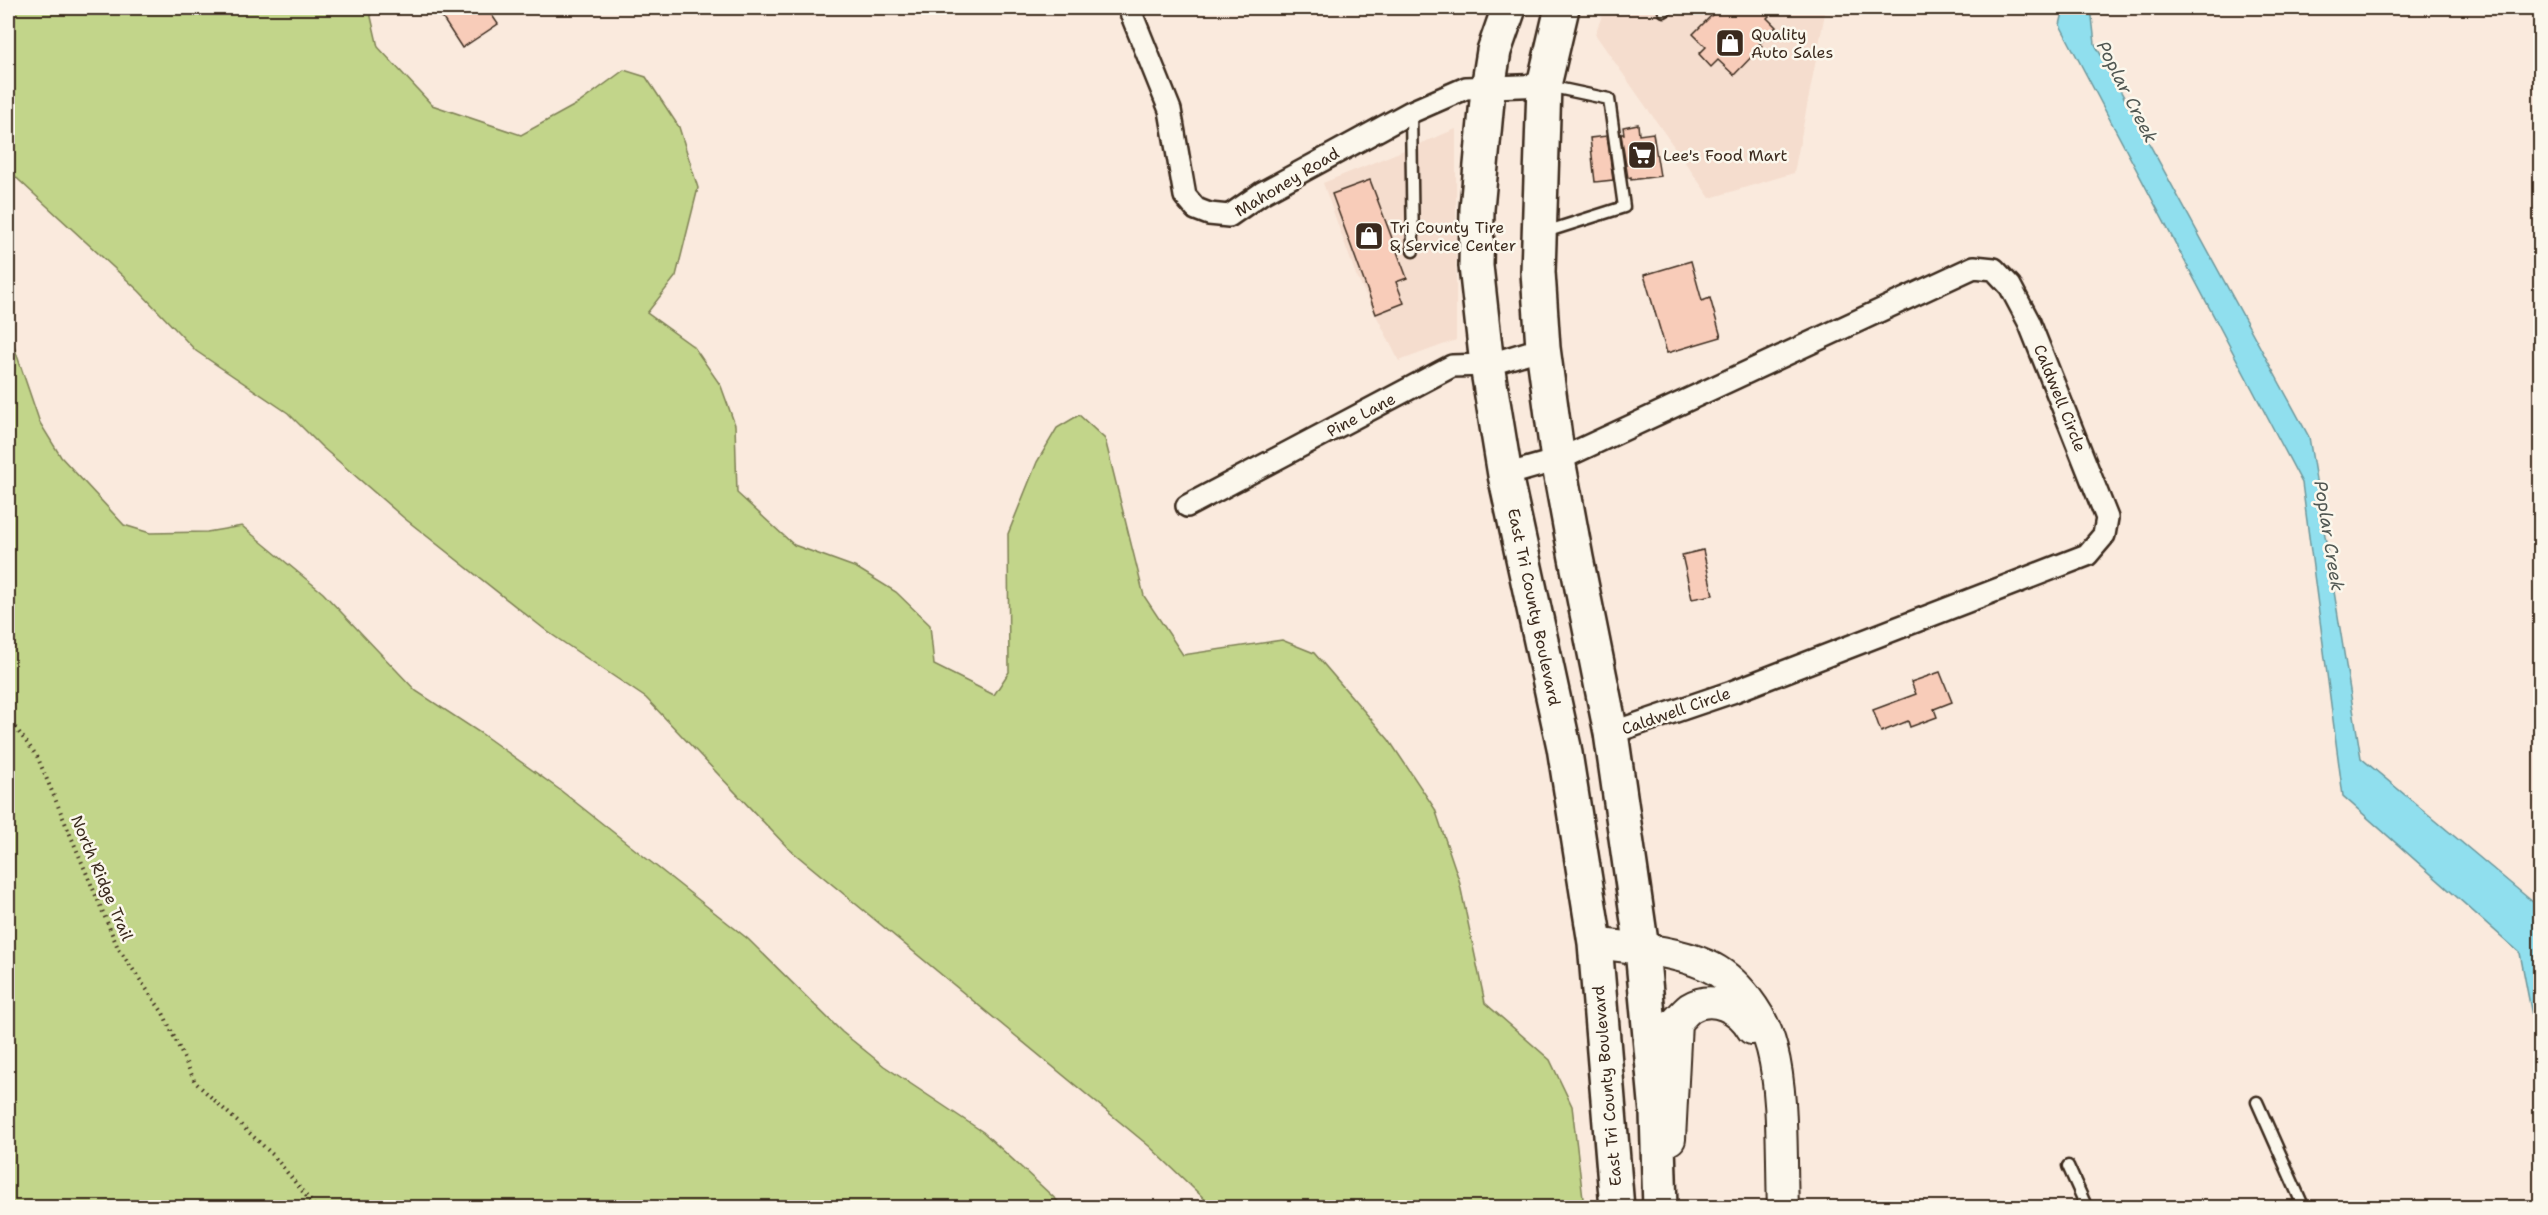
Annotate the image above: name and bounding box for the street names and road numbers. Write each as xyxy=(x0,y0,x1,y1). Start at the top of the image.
street label: Mahoney Road xyxy=(1231,143,1343,221)
street label: Caldwell Circle xyxy=(2029,341,2091,455)
street label: Pine Lane xyxy=(1323,388,1399,442)
street label: East Tri County Boulevard xyxy=(1503,506,1565,708)
street label: Caldwell Circle xyxy=(1619,683,1733,739)
street label: North Ridge Trail xyxy=(66,812,138,944)
street label: East Tri County Boulevard xyxy=(1588,985,1626,1187)

